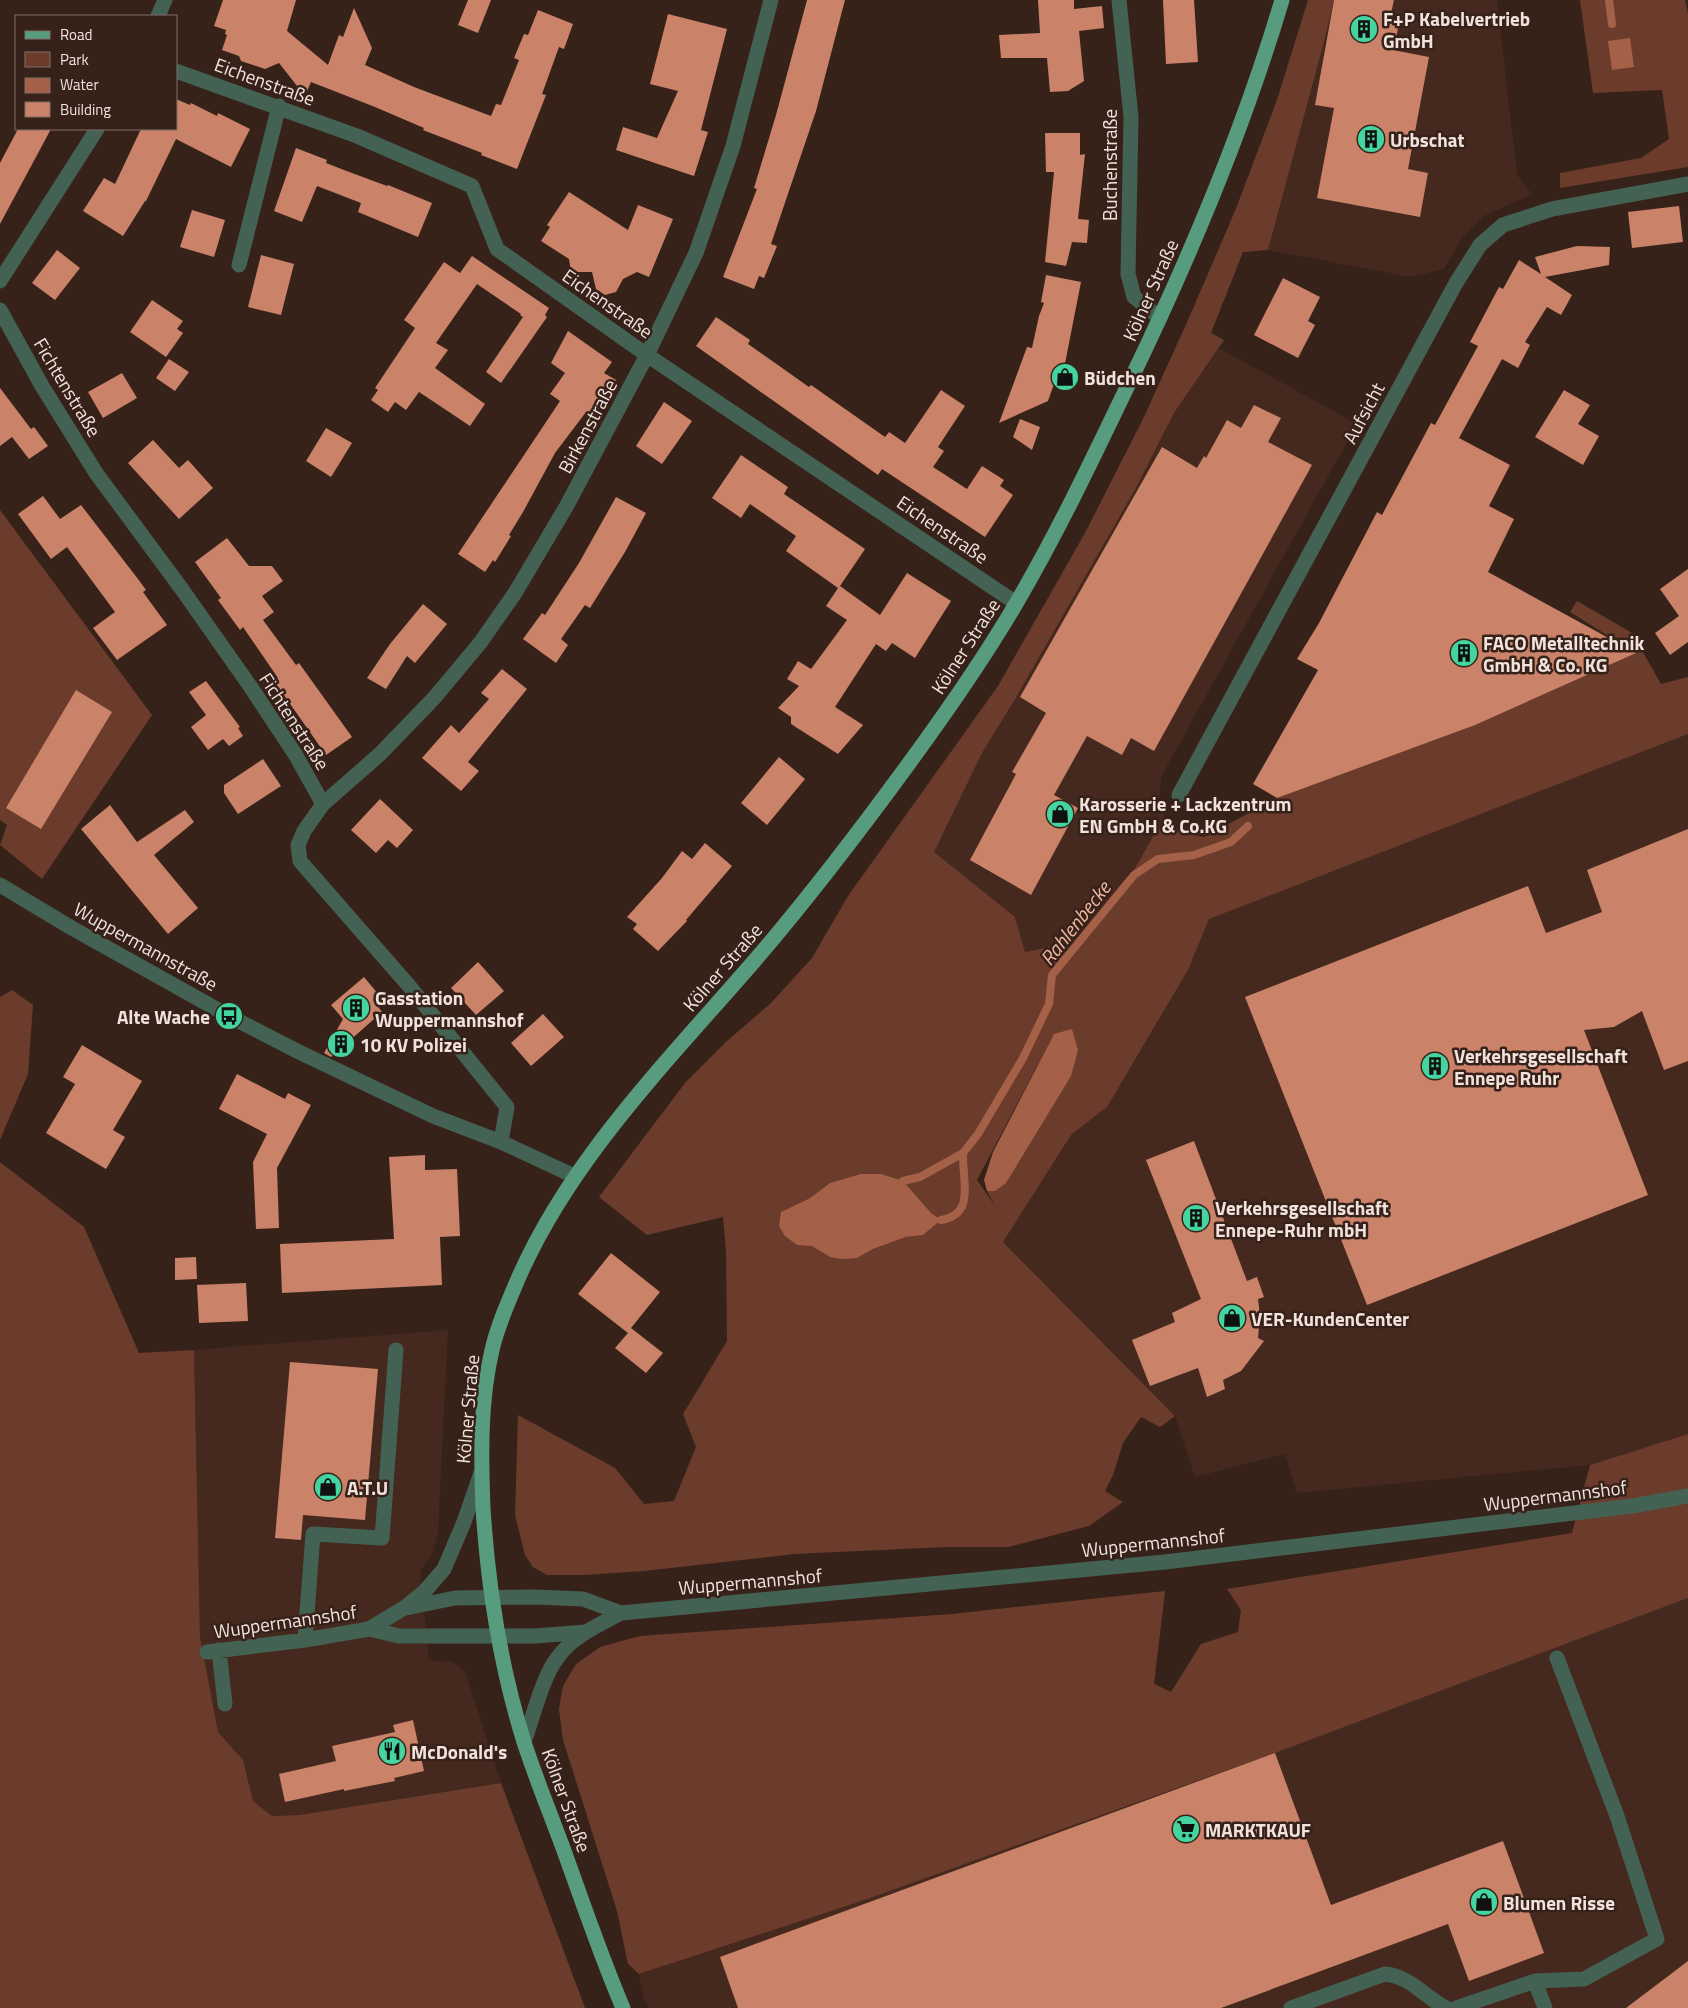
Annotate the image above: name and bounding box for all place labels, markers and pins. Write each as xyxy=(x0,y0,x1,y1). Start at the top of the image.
place label: F+P Kabelvertrieb GmbH xyxy=(1383,4,1530,55)
building icon: F+P Kabelvertrieb GmbH xyxy=(1349,14,1379,44)
building icon: Urbschat xyxy=(1356,124,1386,154)
place label: Urbschat xyxy=(1390,125,1464,154)
shop icon: Büdchen xyxy=(1050,362,1080,392)
place label: Büdchen xyxy=(1084,363,1156,392)
place label: FACO Metalltechnik GmbH & Co. KG xyxy=(1483,628,1644,679)
building icon: FACO Metalltechnik GmbH & Co. KG xyxy=(1449,638,1479,668)
place label: Karosserie + Lackzentrum EN GmbH & Co.KG xyxy=(1079,789,1292,840)
shop icon: Karosserie + Lackzentrum EN GmbH & Co.KG xyxy=(1045,799,1075,829)
place label: Gasstation Wuppermannshof xyxy=(375,983,524,1034)
building icon: Gasstation Wuppermannshof xyxy=(341,993,371,1023)
bus stop icon: Alte Wache xyxy=(214,1001,244,1031)
place label: Alte Wache xyxy=(117,1002,210,1031)
building icon: 10 KV Polizei xyxy=(326,1029,356,1059)
place label: 10 KV Polizei xyxy=(360,1030,467,1059)
place label: Verkehrsgesellschaft Ennepe Ruhr xyxy=(1454,1041,1628,1092)
building icon: Verkehrsgesellschaft Ennepe Ruhr xyxy=(1420,1051,1450,1081)
place label: Verkehrsgesellschaft Ennepe-Ruhr mbH xyxy=(1215,1193,1389,1244)
building icon: Verkehrsgesellschaft Ennepe-Ruhr mbH xyxy=(1181,1203,1211,1233)
shop icon: VER-KundenCenter xyxy=(1217,1303,1247,1333)
place label: VER-KundenCenter xyxy=(1251,1304,1409,1333)
shop icon: A.T.U xyxy=(313,1472,343,1502)
place label: A.T.U xyxy=(347,1473,388,1502)
restaurant icon: McDonald's xyxy=(377,1736,407,1766)
place label: McDonald's xyxy=(411,1737,507,1766)
supermarket icon: MARKTKAUF xyxy=(1171,1814,1201,1844)
place label: MARKTKAUF xyxy=(1205,1815,1311,1844)
shop icon: Blumen Risse xyxy=(1469,1887,1499,1917)
place label: Blumen Risse xyxy=(1503,1888,1615,1917)

